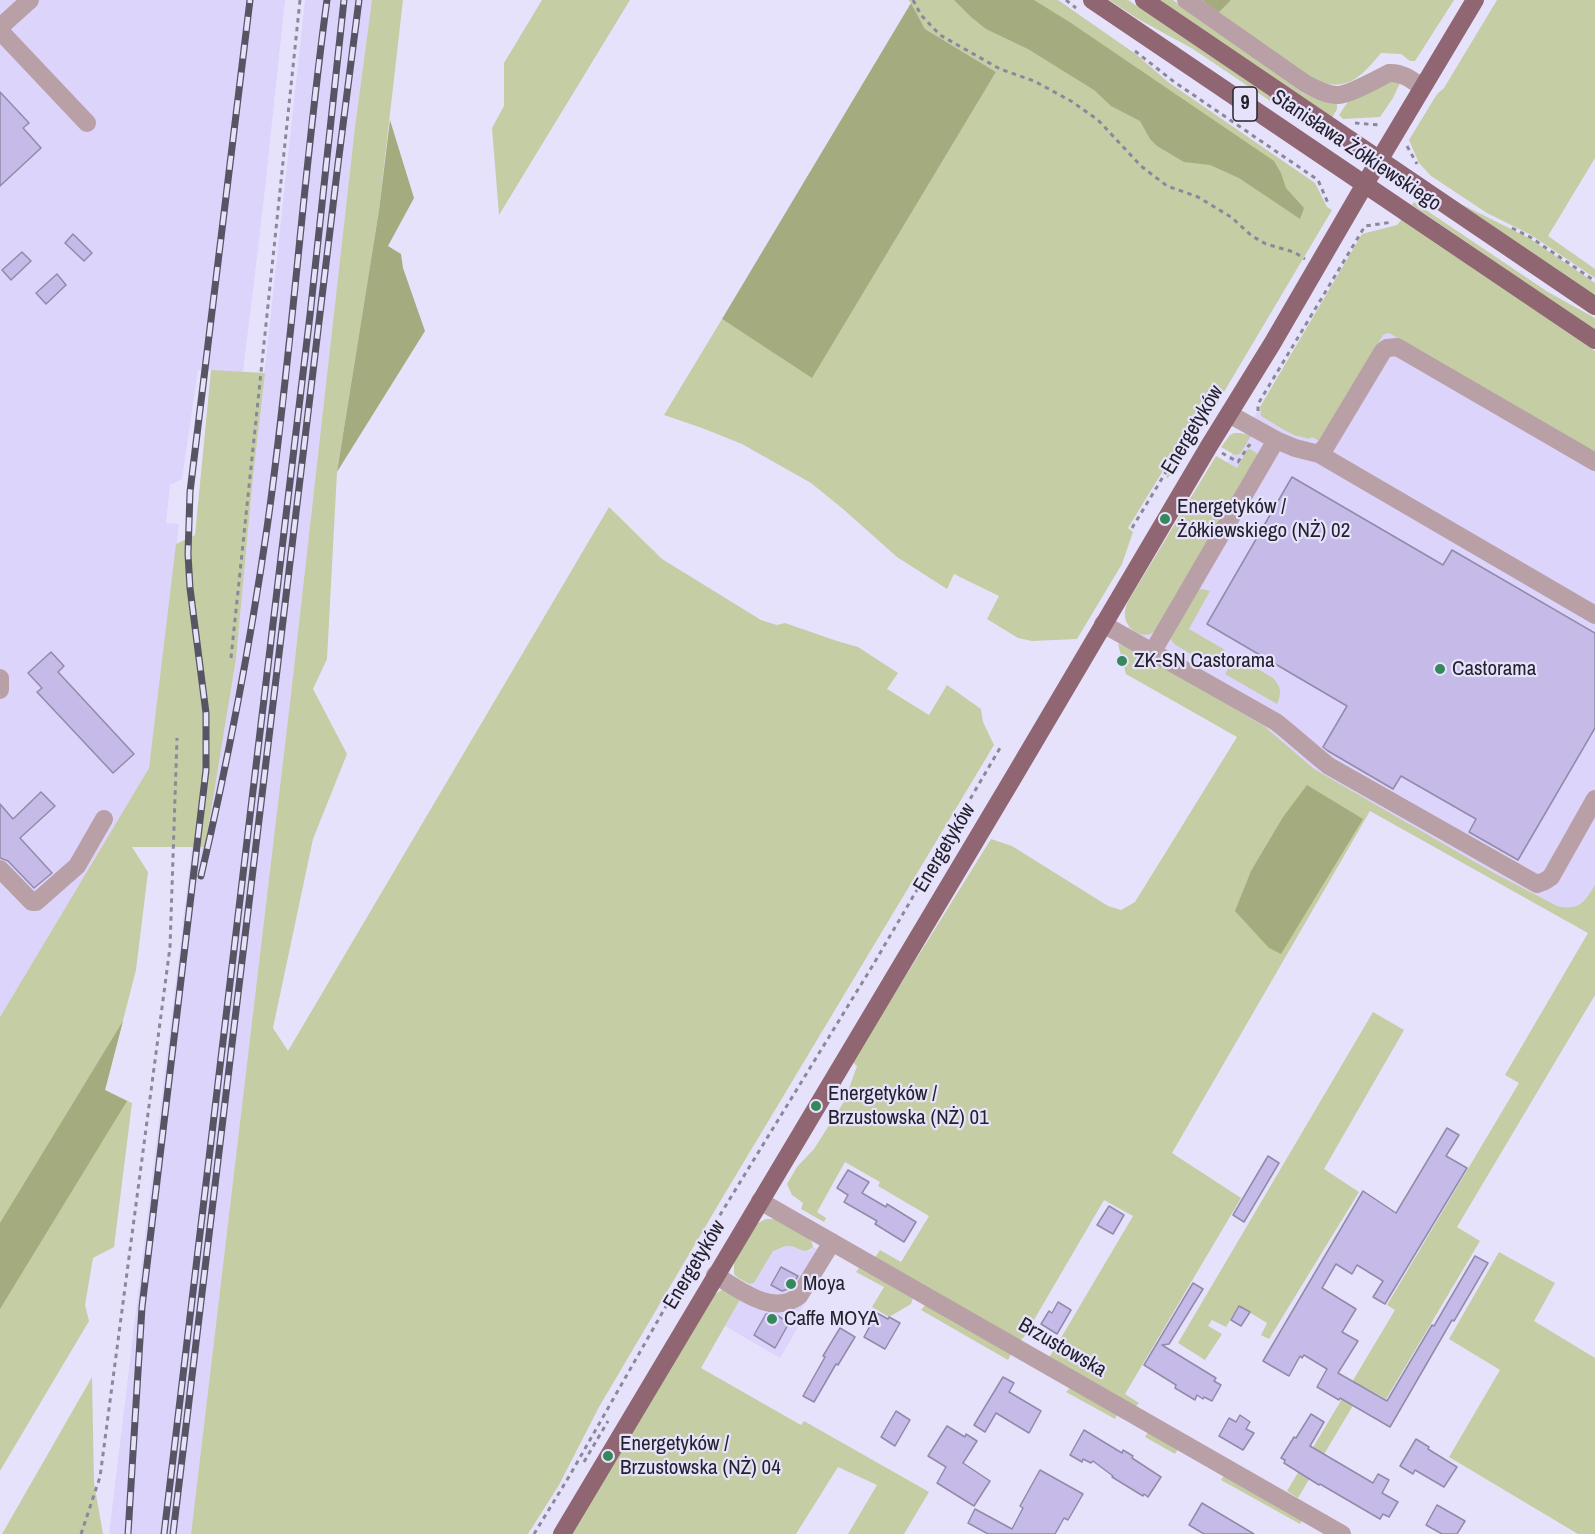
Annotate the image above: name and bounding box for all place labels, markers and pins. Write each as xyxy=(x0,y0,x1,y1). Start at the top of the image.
place label: Energetyków / Żółkiewskiego (NŻ) 02 xyxy=(1177,494,1350,544)
marker: Energetyków / Żółkiewskiego (NŻ) 02 xyxy=(1158,512,1172,526)
place label: ZK-SN Castorama xyxy=(1134,648,1275,674)
marker: ZK-SN Castorama xyxy=(1115,654,1129,668)
place label: Castorama xyxy=(1452,656,1536,682)
marker: Castorama xyxy=(1433,662,1447,676)
place label: Energetyków / Brzustowska (NŻ) 01 xyxy=(828,1081,989,1131)
marker: Energetyków / Brzustowska (NŻ) 01 xyxy=(809,1099,823,1113)
place label: Moya xyxy=(803,1271,845,1297)
marker: Moya xyxy=(784,1277,798,1291)
place label: Caffe MOYA xyxy=(784,1306,879,1332)
marker: Caffe MOYA xyxy=(765,1312,779,1326)
place label: Energetyków / Brzustowska (NŻ) 04 xyxy=(620,1431,781,1481)
marker: Energetyków / Brzustowska (NŻ) 04 xyxy=(601,1449,615,1463)

